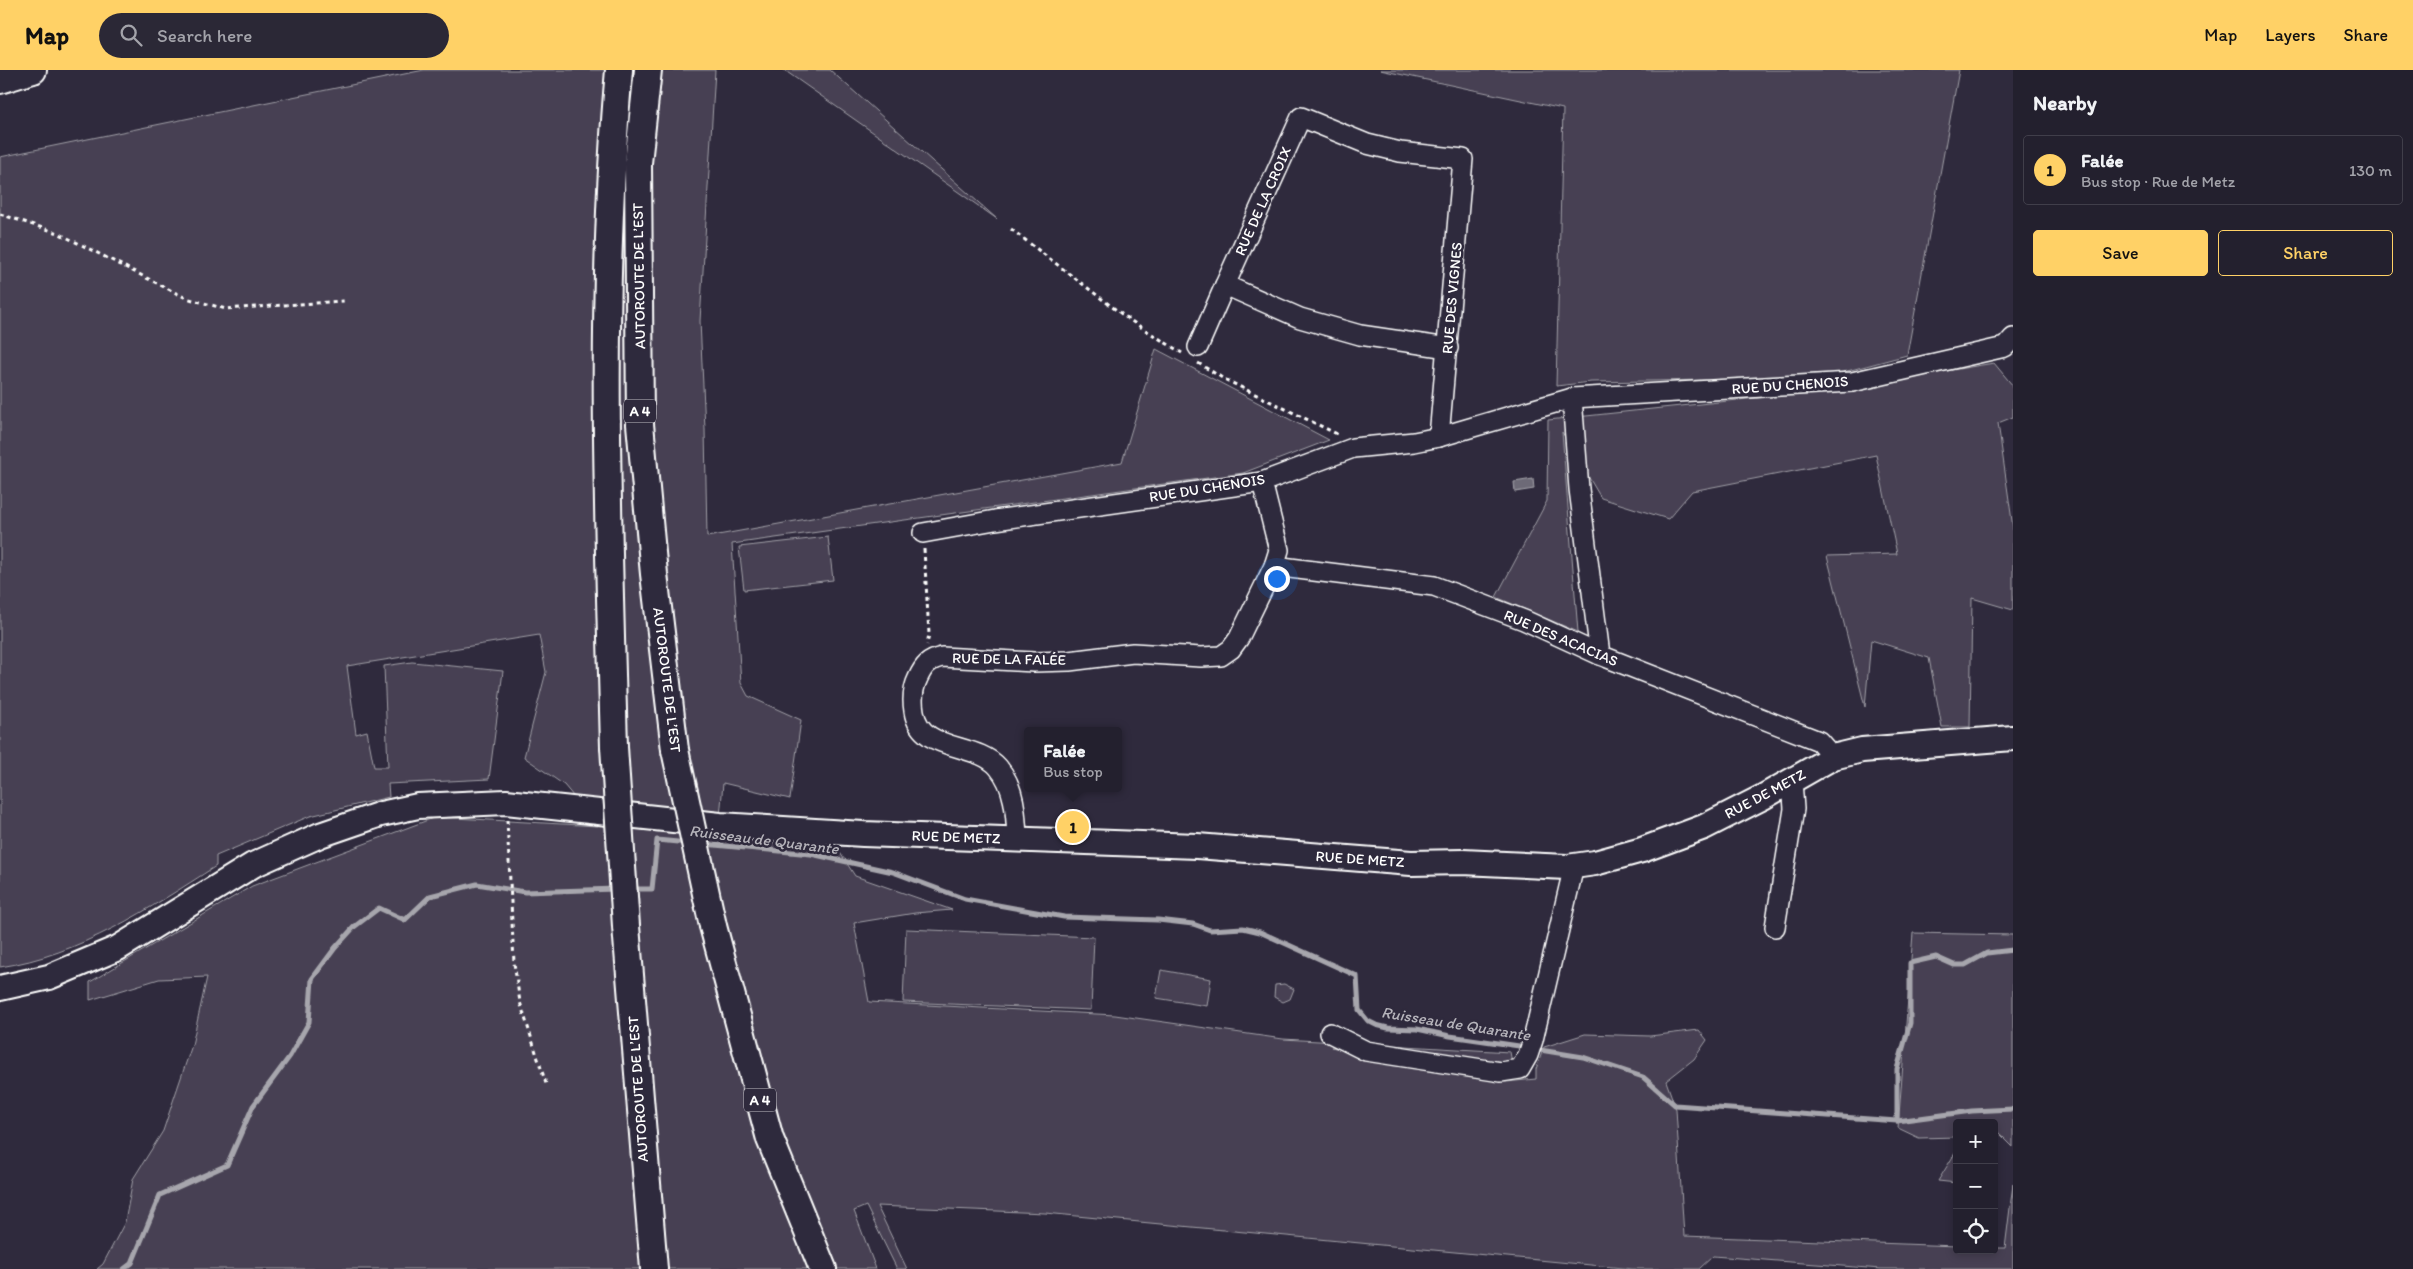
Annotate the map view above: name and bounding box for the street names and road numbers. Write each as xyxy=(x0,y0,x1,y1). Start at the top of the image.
street label: RUE DE LA CROIX xyxy=(1231,143,1295,258)
street label: AUTOROUTE DE L’EST xyxy=(629,202,649,349)
street label: RUE DES VIGNES xyxy=(1438,241,1466,355)
street label: RUE DU CHENOIS xyxy=(1731,372,1849,398)
road number: A 4 xyxy=(624,400,656,422)
street label: RUE DU CHENOIS xyxy=(1148,470,1266,506)
street label: AUTOROUTE DE L’EST xyxy=(649,606,685,754)
street label: RUE DES ACACIAS xyxy=(1501,606,1621,670)
street label: RUE DE LA FALÉE xyxy=(952,649,1066,669)
street label: RUE DE METZ xyxy=(1722,765,1809,823)
street label: RUE DE METZ xyxy=(911,826,1001,848)
street label: RUE DE METZ xyxy=(1315,847,1405,871)
street label: AUTOROUTE DE L’EST xyxy=(624,1015,652,1163)
road number: A 4 xyxy=(744,1088,776,1112)

